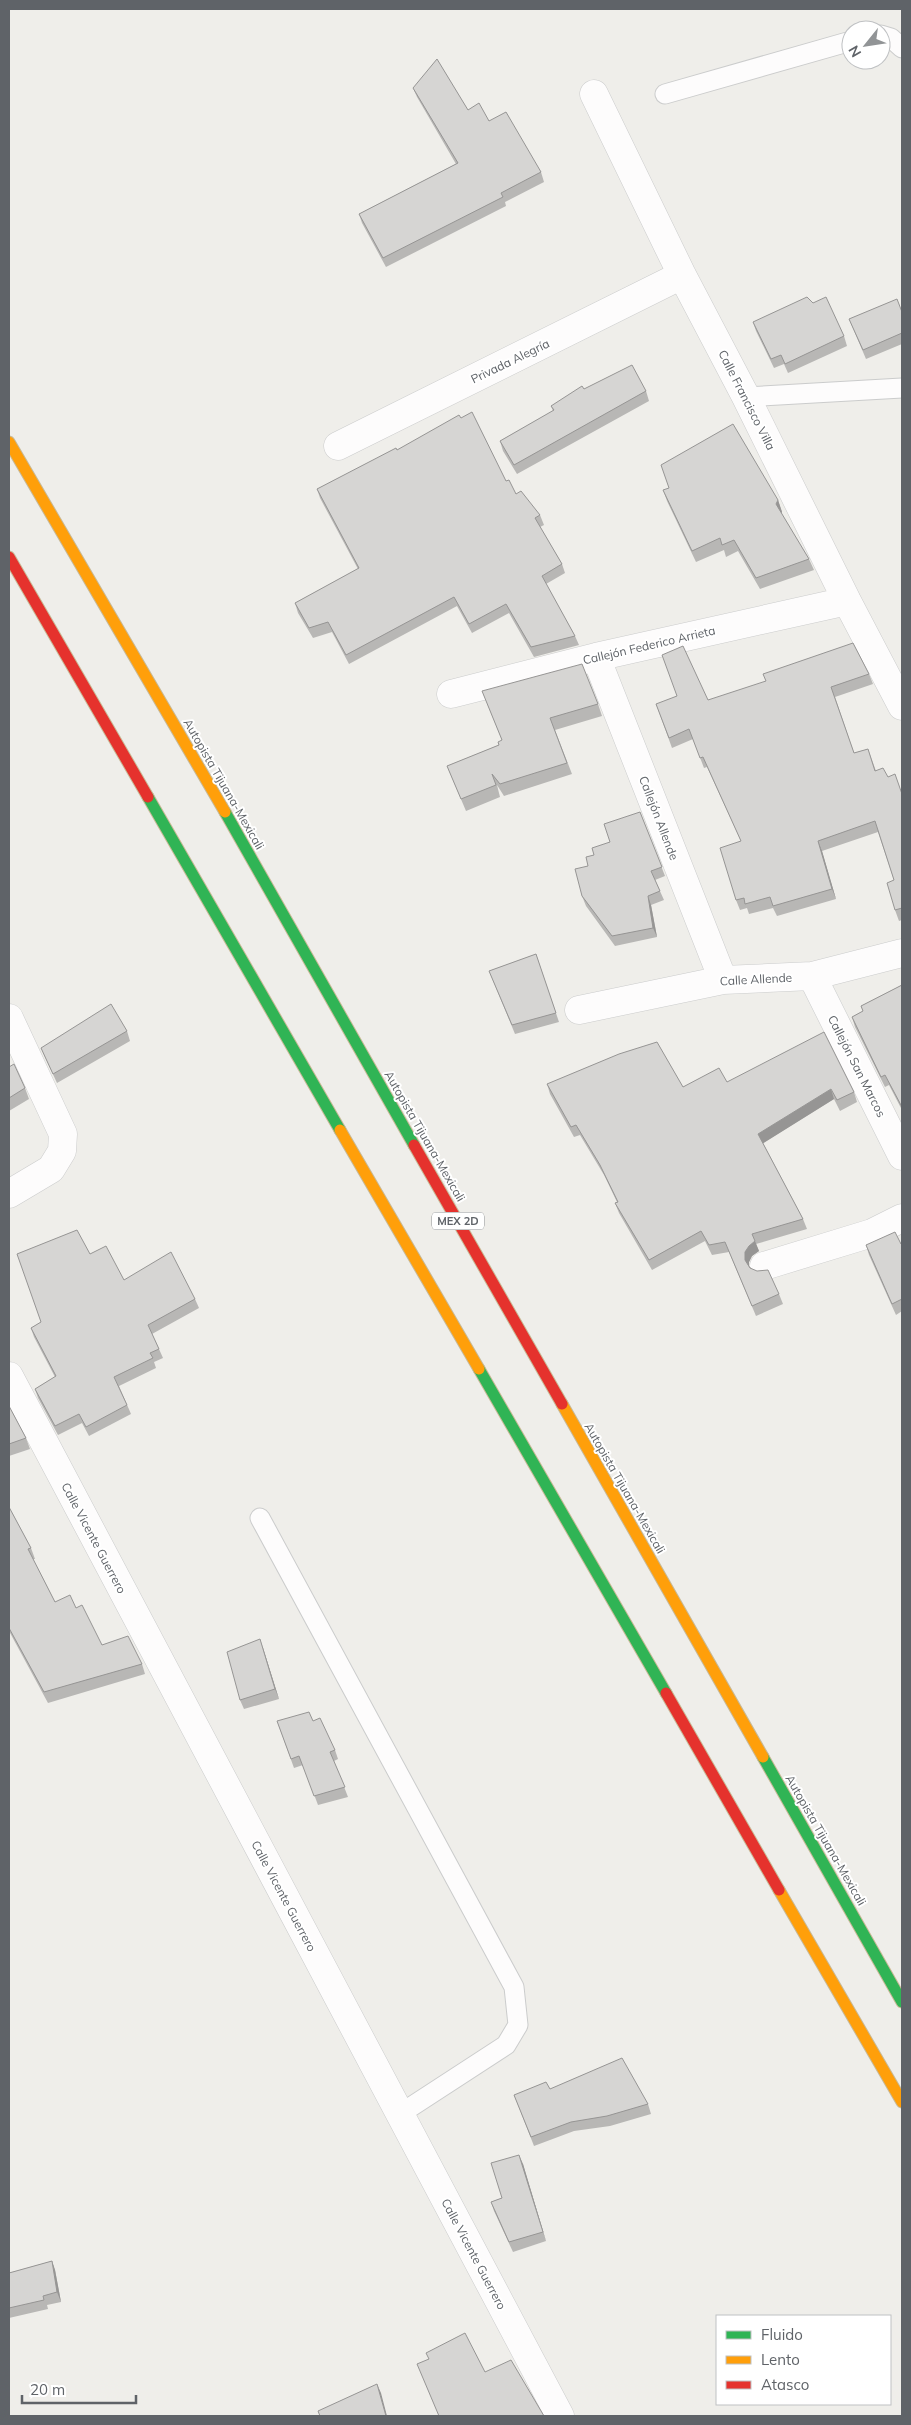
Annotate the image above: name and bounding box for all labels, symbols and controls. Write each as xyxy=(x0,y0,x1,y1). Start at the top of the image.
north arrow xyxy=(841,20,891,70)
text: N xyxy=(844,42,865,61)
street label: Privada Alegría xyxy=(468,335,552,387)
street label: Calle Francisco Villa xyxy=(715,347,779,453)
street label: Callejón Federico Arrieta xyxy=(581,622,717,668)
street label: Autopista Tijuana-Mexicali xyxy=(180,716,268,852)
street label: Callejón Allende xyxy=(636,774,682,862)
street label: Calle Allende xyxy=(719,970,793,988)
street label: Callejón San Marcos xyxy=(825,1012,889,1120)
street label: Autopista Tijuana-Mexicali xyxy=(381,1068,469,1204)
road number: MEX 2D xyxy=(432,1212,484,1230)
street label: Autopista Tijuana-Mexicali xyxy=(581,1420,669,1556)
street label: Calle Vicente Guerrero xyxy=(58,1480,130,1596)
street label: Autopista Tijuana-Mexicali xyxy=(782,1772,870,1908)
street label: Calle Vicente Guerrero xyxy=(248,1838,320,1954)
street label: Calle Vicente Guerrero xyxy=(438,2196,510,2312)
legend xyxy=(716,2315,891,2405)
text: Fluido xyxy=(761,2325,803,2344)
text: Lento xyxy=(761,2350,800,2369)
scale bar xyxy=(22,2372,136,2404)
text: Atasco xyxy=(761,2375,809,2394)
text: 20 m xyxy=(30,2380,65,2399)

